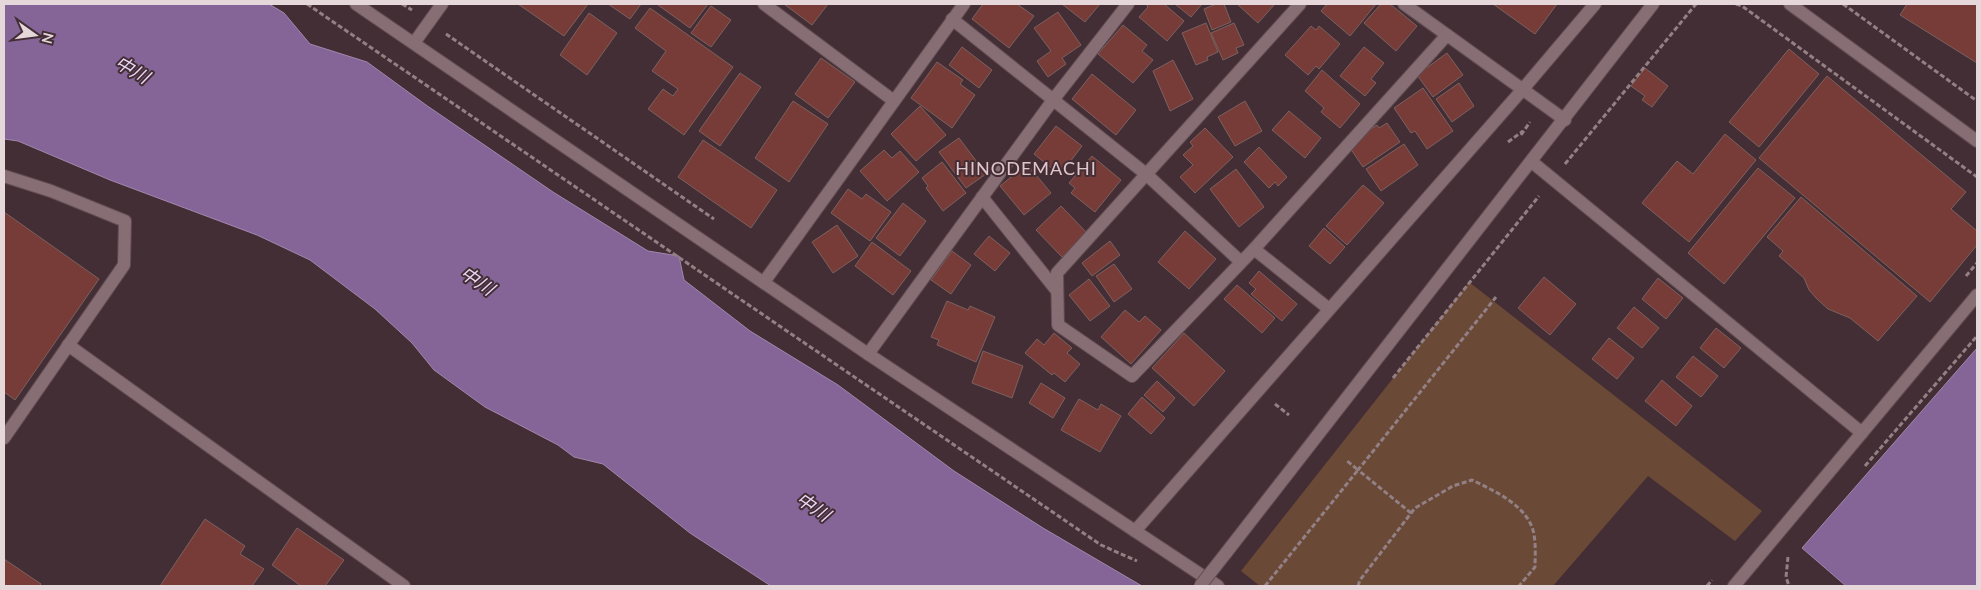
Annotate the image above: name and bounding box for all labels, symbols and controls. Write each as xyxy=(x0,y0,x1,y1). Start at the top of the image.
north arrow xyxy=(10,10,60,60)
text: N xyxy=(39,31,58,46)
water label: 中川 xyxy=(111,51,155,89)
district label: HINODEMACHI xyxy=(955,157,1097,179)
water label: 中川 xyxy=(456,261,500,300)
water label: 中川 xyxy=(792,487,836,526)

